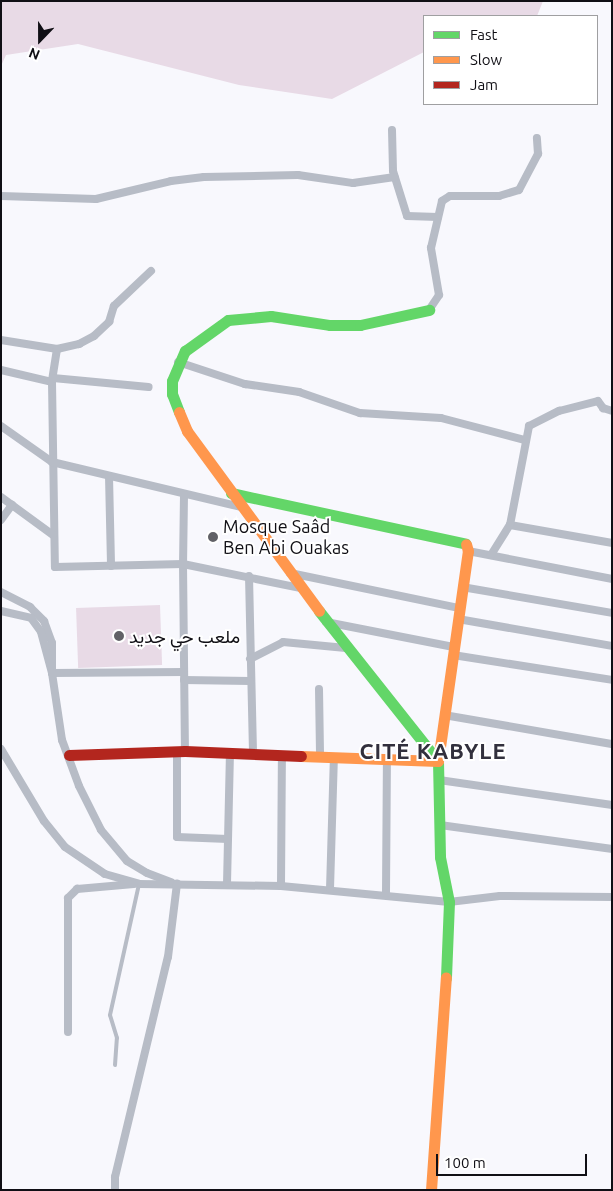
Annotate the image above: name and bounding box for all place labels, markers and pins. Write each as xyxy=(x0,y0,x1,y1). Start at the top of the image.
place label: Mosque Saâd Ben Abi Ouakas xyxy=(223,516,349,558)
marker: Mosque Saâd Ben Abi Ouakas xyxy=(207,531,219,543)
place label: ملعب حي جديد xyxy=(129,625,240,647)
marker: ملعب حي جديد xyxy=(113,630,125,642)

